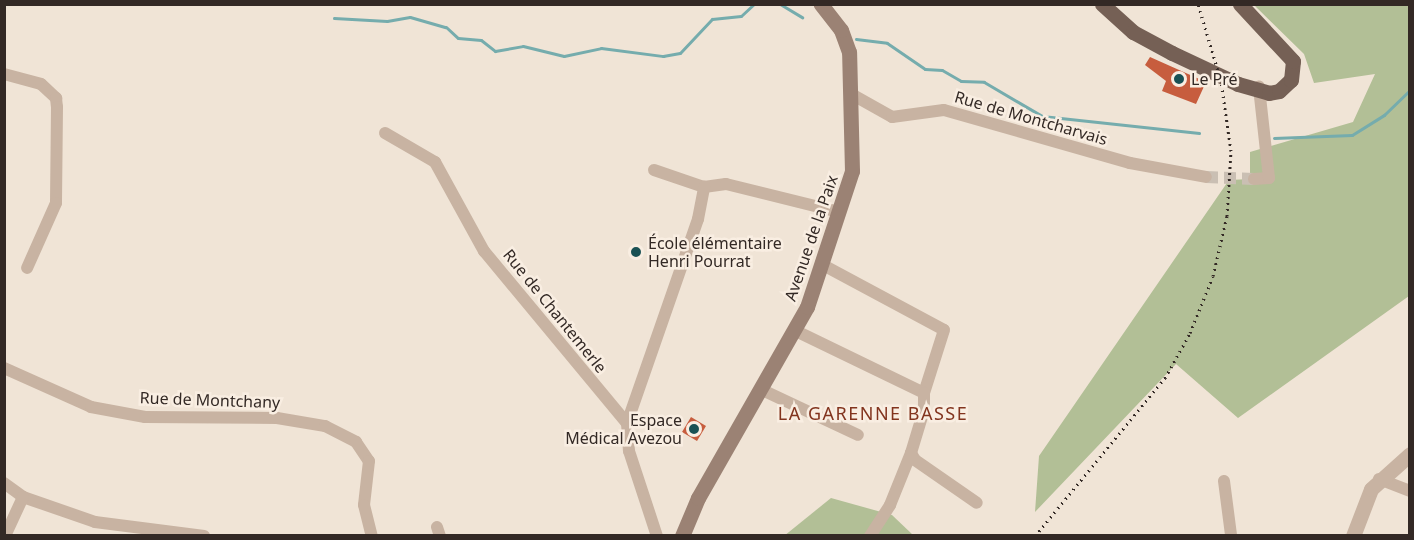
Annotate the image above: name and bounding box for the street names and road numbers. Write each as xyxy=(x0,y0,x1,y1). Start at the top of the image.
street label: Rue de Montcharvais xyxy=(952,87,1110,149)
street label: Avenue de la Paix xyxy=(780,173,842,303)
street label: Rue de Chantemerle xyxy=(499,245,611,377)
street label: Rue de Montchany xyxy=(139,388,281,412)

